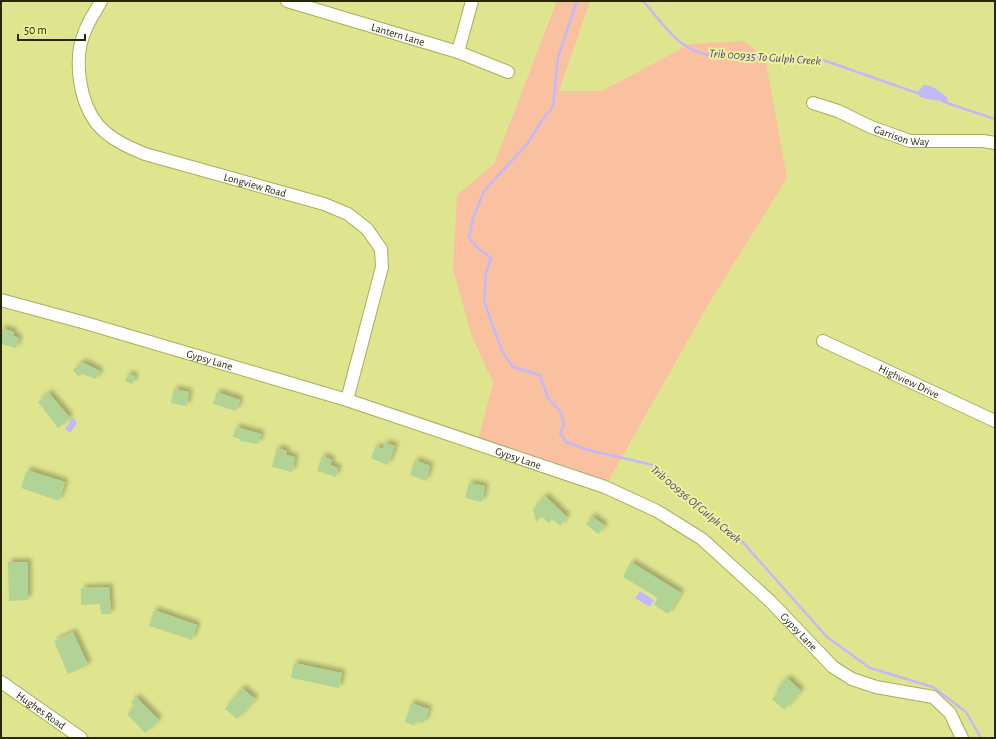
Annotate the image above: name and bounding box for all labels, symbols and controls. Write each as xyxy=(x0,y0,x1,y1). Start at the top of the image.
scale bar xyxy=(18,16,85,42)
street label: Lantern Lane xyxy=(370,21,426,47)
text: 50 m xyxy=(24,24,47,36)
water label: Trib 00935 To Gulph Creek xyxy=(709,47,822,68)
street label: Garrison Way xyxy=(872,123,929,147)
street label: Longview Road xyxy=(223,171,288,199)
street label: Gypsy Lane xyxy=(185,348,234,372)
street label: Highview Drive xyxy=(877,362,941,400)
street label: Gypsy Lane xyxy=(494,445,543,471)
water label: Trib 00936 Of Gulph Creek xyxy=(648,463,744,546)
street label: Gypsy Lane xyxy=(779,611,820,653)
street label: Hughes Road xyxy=(15,689,68,731)

